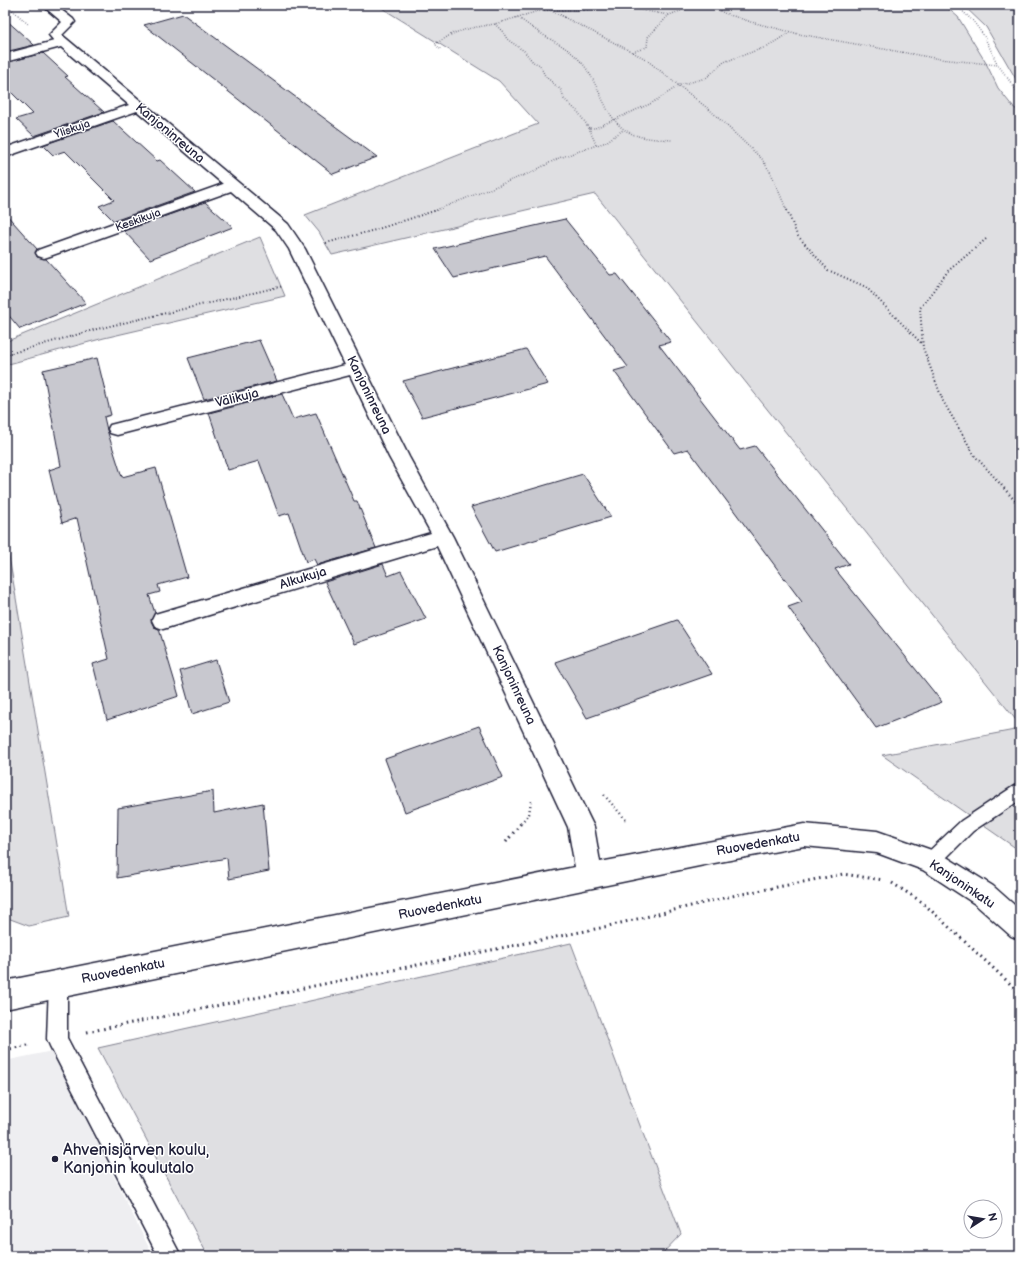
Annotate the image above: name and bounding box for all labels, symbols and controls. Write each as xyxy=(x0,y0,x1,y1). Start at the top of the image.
street label: Kanjoninreuna xyxy=(132,99,208,167)
street label: Yliskuja xyxy=(51,117,92,142)
street label: Keskikuja xyxy=(114,206,162,234)
street label: Kanjoninreuna xyxy=(343,353,395,437)
street label: Välikuja xyxy=(214,385,260,411)
street label: Alkukuja xyxy=(278,563,328,593)
street label: Kanjoninreuna xyxy=(489,643,539,727)
street label: Ruovedenkatu xyxy=(715,829,801,859)
street label: Kanjoninkatu xyxy=(926,856,998,912)
street label: Ruovedenkatu xyxy=(397,891,483,923)
street label: Ruovedenkatu xyxy=(80,955,166,987)
place label: Ahvenisjärven koulu, Kanjonin koulutalo xyxy=(63,1141,209,1178)
marker: Ahvenisjärven koulu, Kanjonin koulutalo xyxy=(50,1154,60,1164)
north arrow xyxy=(963,1199,1003,1239)
text: N xyxy=(985,1212,1000,1222)

